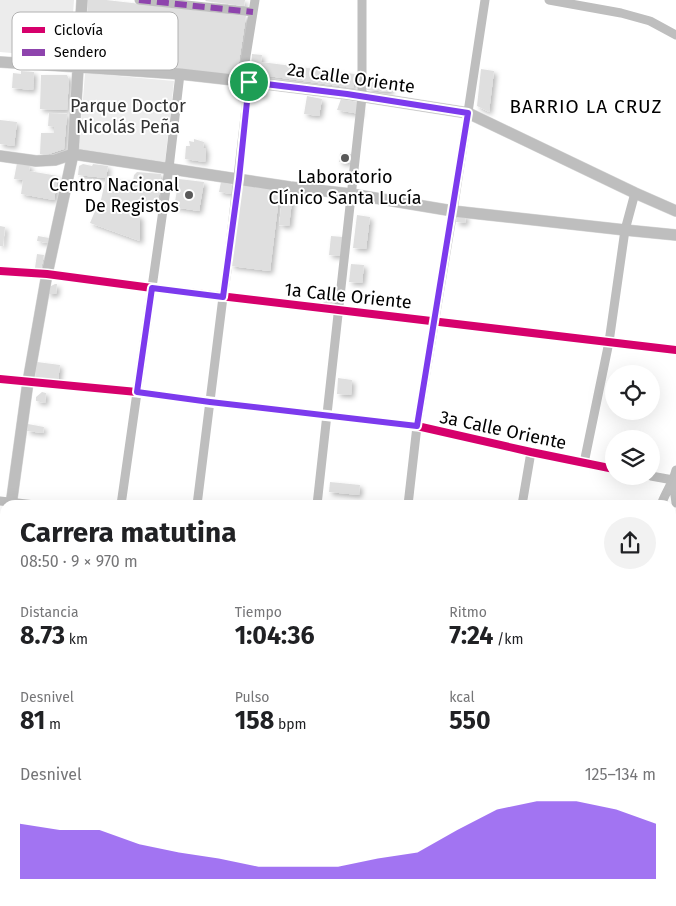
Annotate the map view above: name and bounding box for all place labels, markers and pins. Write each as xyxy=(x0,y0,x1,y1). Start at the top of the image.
pin xyxy=(228,61,270,103)
marker: Laboratorio Clínico Santa Lucía xyxy=(339,152,351,164)
place label: Laboratorio Clínico Santa Lucía xyxy=(268,166,422,209)
place label: Centro Nacional De Registos xyxy=(49,174,179,217)
marker: Centro Nacional De Registos xyxy=(183,189,195,201)

